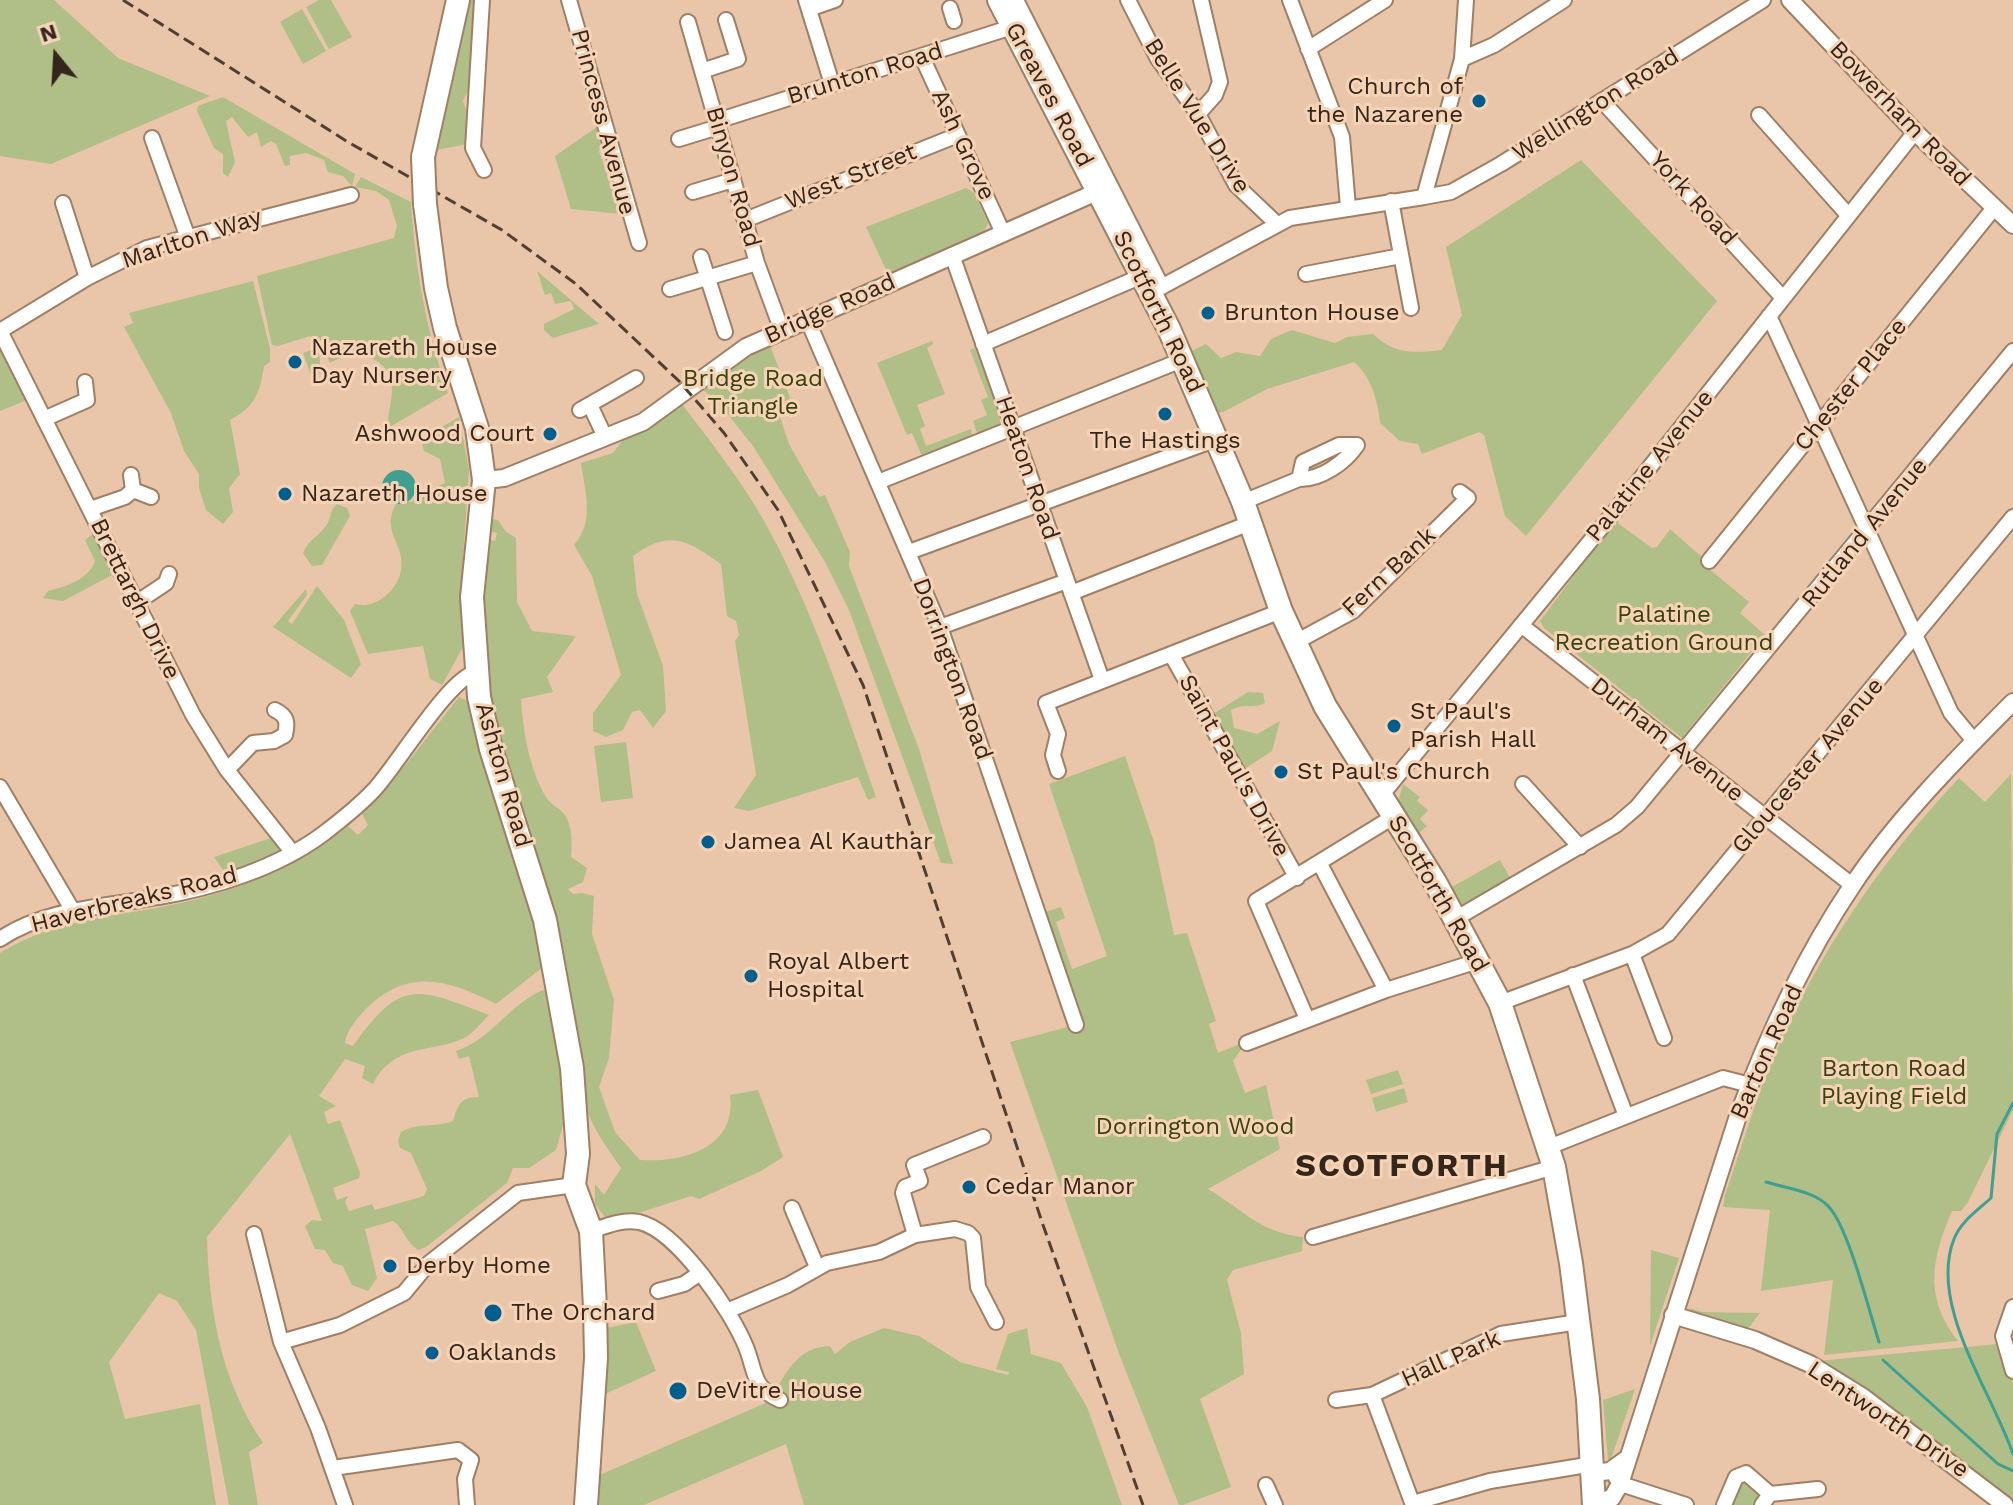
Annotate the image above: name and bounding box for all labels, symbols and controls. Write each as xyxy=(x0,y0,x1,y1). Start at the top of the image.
north arrow xyxy=(16,16,96,96)
text: N xyxy=(37,18,60,47)
street label: Greaves Road xyxy=(999,18,1099,172)
street label: Princess Avenue xyxy=(564,26,642,218)
street label: Belle Vue Drive xyxy=(1138,33,1256,199)
street label: Bowerham Road xyxy=(1823,35,1977,193)
street label: Brunton Road xyxy=(784,37,946,111)
street label: Wellington Road xyxy=(1507,42,1685,168)
place label: Church of the Nazarene xyxy=(1307,73,1463,129)
street label: Ash Grove xyxy=(925,85,1001,205)
marker: Church of the Nazarene xyxy=(1470,92,1488,110)
street label: Binyon Road xyxy=(699,103,767,251)
street label: West Street xyxy=(781,138,921,216)
street label: York Road xyxy=(1643,146,1743,252)
street label: Marlton Way xyxy=(118,203,266,275)
street label: Scotforth Road xyxy=(1106,226,1210,398)
street label: Bridge Road xyxy=(760,267,900,351)
place label: Brunton House xyxy=(1224,299,1400,327)
marker: Brunton House xyxy=(1199,304,1217,322)
street label: Chester Place xyxy=(1789,313,1913,457)
place label: Nazareth House Day Nursery xyxy=(311,334,498,390)
marker: Nazareth House Day Nursery xyxy=(286,353,304,371)
park label: Bridge Road Triangle xyxy=(683,365,823,421)
street label: Palatine Avenue xyxy=(1580,384,1720,548)
street label: Heaton Road xyxy=(989,392,1065,544)
marker: The Hastings xyxy=(1156,405,1174,423)
place label: Ashwood Court xyxy=(354,420,534,448)
marker: Ashwood Court xyxy=(541,425,559,443)
place label: The Hastings xyxy=(1089,427,1241,455)
street label: Rutland Avenue xyxy=(1796,452,1934,614)
place label: Nazareth House xyxy=(301,480,488,508)
marker: Nazareth House xyxy=(276,485,294,503)
street label: Brettargh Drive xyxy=(84,514,186,684)
street label: Fern Bank xyxy=(1336,521,1442,623)
street label: Dorrington Road xyxy=(906,574,998,764)
park label: Palatine Recreation Ground xyxy=(1555,601,1773,657)
street label: Saint Paul's Drive xyxy=(1172,670,1296,862)
street label: Durham Avenue xyxy=(1585,671,1749,809)
street label: Gloucester Avenue xyxy=(1726,672,1890,860)
place label: St Paul's Parish Hall xyxy=(1410,698,1536,754)
street label: Ashton Road xyxy=(469,699,537,851)
marker: St Paul's Parish Hall xyxy=(1385,717,1403,735)
place label: St Paul's Church xyxy=(1297,758,1490,786)
marker: St Paul's Church xyxy=(1272,763,1290,781)
street label: Scotforth Road xyxy=(1381,810,1495,978)
place label: Jamea Al Kauthar xyxy=(724,828,933,856)
marker: Jamea Al Kauthar xyxy=(699,833,717,851)
street label: Haverbreaks Road xyxy=(28,860,240,940)
place label: Royal Albert Hospital xyxy=(767,948,909,1004)
marker: Royal Albert Hospital xyxy=(742,967,760,985)
street label: Barton Road xyxy=(1724,980,1810,1124)
park label: Barton Road Playing Field xyxy=(1821,1055,1967,1111)
park label: Dorrington Wood xyxy=(1096,1113,1294,1141)
district label: SCOTFORTH xyxy=(1295,1148,1509,1186)
place label: Cedar Manor xyxy=(985,1173,1135,1201)
marker: Cedar Manor xyxy=(960,1178,978,1196)
place label: Derby Home xyxy=(406,1252,551,1280)
marker: Derby Home xyxy=(381,1257,399,1275)
place label: The Orchard xyxy=(511,1299,655,1327)
marker: The Orchard xyxy=(482,1302,504,1324)
street label: Hall Park xyxy=(1397,1324,1505,1394)
place label: Oaklands xyxy=(448,1339,557,1367)
marker: Oaklands xyxy=(423,1344,441,1362)
street label: Lentworth Drive xyxy=(1802,1355,1974,1485)
place label: DeVitre House xyxy=(696,1377,863,1405)
marker: DeVitre House xyxy=(667,1380,689,1402)

